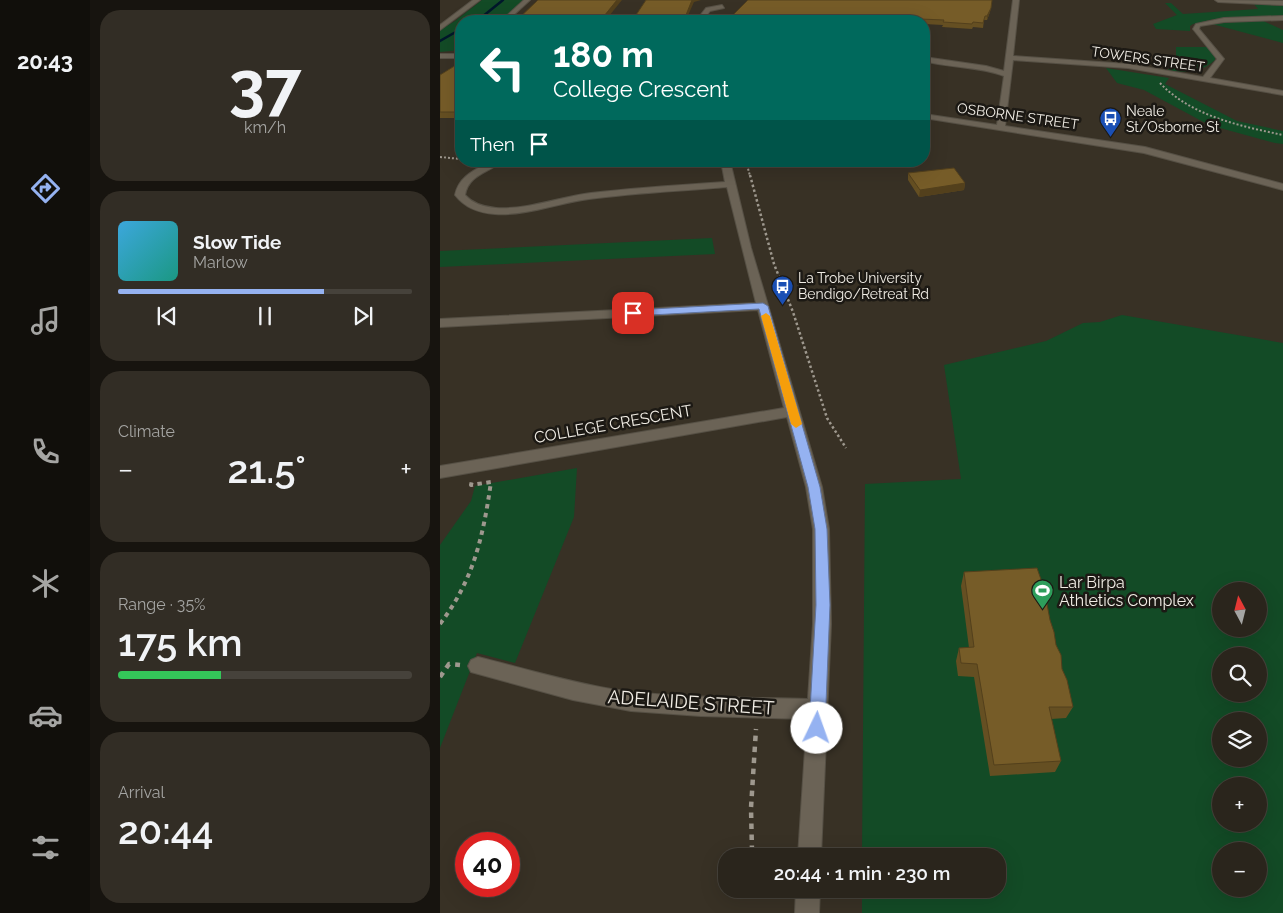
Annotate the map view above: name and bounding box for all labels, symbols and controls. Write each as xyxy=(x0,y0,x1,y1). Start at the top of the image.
text: 180 m xyxy=(553,34,654,75)
icon: left xyxy=(470,35,535,100)
street label: TOWERS STREET xyxy=(1090,43,1206,75)
text: 37 xyxy=(229,47,301,123)
text: 20:43 xyxy=(17,48,73,74)
text: College Crescent xyxy=(553,76,729,102)
street label: OSBORNE STREET xyxy=(956,100,1080,133)
place label: Neale St/Osborne St xyxy=(1126,103,1220,135)
bus stop icon: Neale St/Osborne St xyxy=(1098,107,1122,138)
text: km/h xyxy=(244,118,286,137)
icon: arrive xyxy=(525,130,553,158)
text: Then xyxy=(470,133,515,155)
icon: directions xyxy=(28,171,63,206)
text: Slow Tide xyxy=(193,231,282,253)
text: Marlow xyxy=(193,253,248,272)
place label: La Trobe University Bendigo/Retreat Rd xyxy=(798,270,929,302)
bus stop icon: La Trobe University Bendigo/Retreat Rd xyxy=(770,274,794,305)
pin xyxy=(612,292,654,334)
icon: arrive xyxy=(619,299,647,327)
icon: previous xyxy=(153,302,181,330)
icon: pause xyxy=(251,302,279,330)
icon: next xyxy=(349,302,377,330)
icon: music xyxy=(28,303,63,338)
street label: COLLEGE CRESCENT xyxy=(533,401,694,447)
text: Climate xyxy=(118,422,175,441)
icon: phone xyxy=(28,434,63,469)
text: 21.5° xyxy=(228,447,306,492)
text: − xyxy=(118,453,133,486)
text: + xyxy=(400,453,412,486)
icon: climate xyxy=(28,566,63,601)
place label: Lar Birpa Athletics Complex xyxy=(1059,573,1194,610)
sports icon: Lar Birpa Athletics Complex xyxy=(1031,579,1055,610)
north arrow xyxy=(1212,582,1268,638)
map controls xyxy=(1212,582,1267,897)
text: Range · 35% xyxy=(118,595,206,614)
text: 175 km xyxy=(118,620,243,665)
button: search xyxy=(1212,647,1267,702)
street label: ADELAIDE STREET xyxy=(607,685,775,719)
icon: car xyxy=(28,698,63,733)
position arrow xyxy=(790,701,842,753)
button: layers xyxy=(1212,712,1267,767)
button: + xyxy=(1212,777,1267,832)
text: Arrival xyxy=(118,783,165,802)
text: 20:44 xyxy=(118,808,214,853)
icon: filters xyxy=(28,830,63,865)
speed limit sign: 40 xyxy=(455,832,520,897)
button: − xyxy=(1212,842,1267,897)
text: 20:44 · 1 min · 230 m xyxy=(774,862,950,884)

